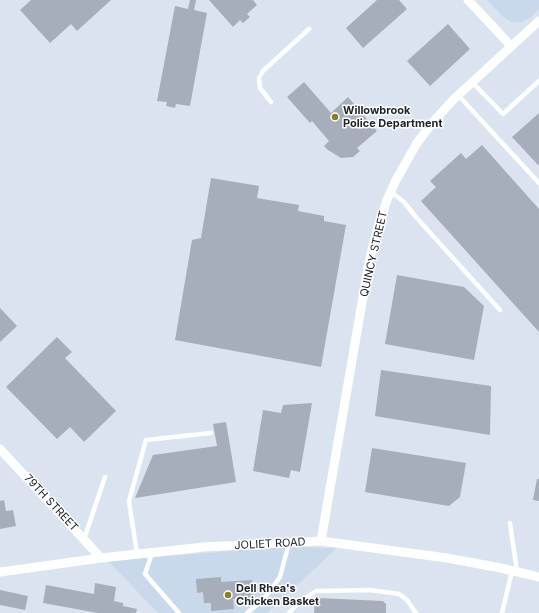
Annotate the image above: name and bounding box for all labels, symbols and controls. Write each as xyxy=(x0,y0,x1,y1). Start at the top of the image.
place label: Willowbrook Police Department xyxy=(343,104,442,130)
marker: Willowbrook Police Department xyxy=(330,112,340,122)
street label: QUINCY STREET xyxy=(358,210,390,298)
street label: 79TH STREET xyxy=(21,472,81,534)
street label: JOLIET ROAD xyxy=(234,536,306,552)
place label: Dell Rhea's Chicken Basket xyxy=(236,582,319,608)
marker: Dell Rhea's Chicken Basket xyxy=(223,590,233,600)

